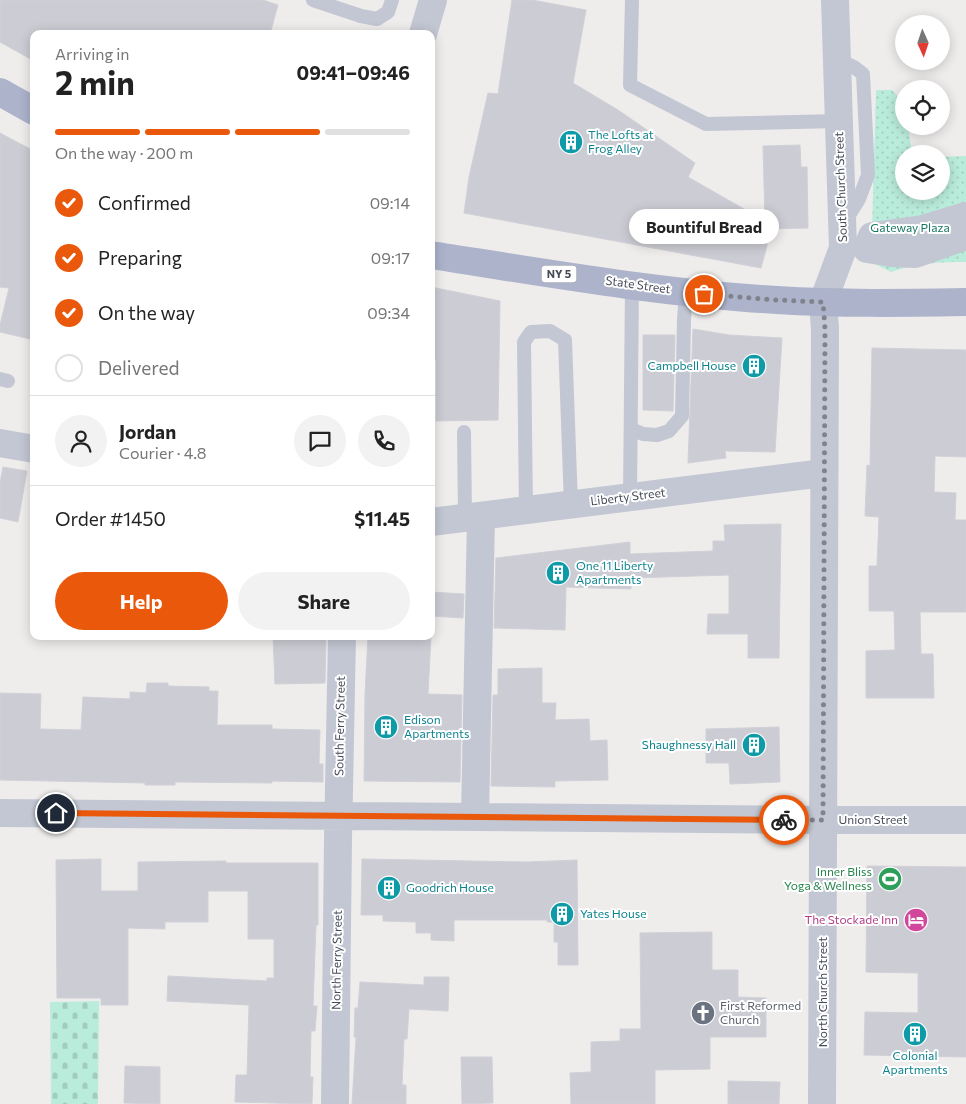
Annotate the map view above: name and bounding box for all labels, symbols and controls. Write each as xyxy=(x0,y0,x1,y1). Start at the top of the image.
north arrow xyxy=(895,15,950,70)
map controls xyxy=(895,15,950,200)
text: Arriving in xyxy=(55,44,129,63)
text: 09:41–09:46 xyxy=(297,61,410,84)
text: 2 min xyxy=(55,62,135,102)
button: locate xyxy=(895,80,950,135)
place label: The Lofts at Frog Alley xyxy=(588,127,654,155)
building icon: The Lofts at Frog Alley xyxy=(558,129,584,155)
street label: South Church Street xyxy=(831,132,849,242)
text: On the way · 200 m xyxy=(55,143,193,162)
button: layers xyxy=(895,145,950,200)
icon: check xyxy=(55,189,83,217)
text: Confirmed xyxy=(98,191,191,214)
text: 09:14 xyxy=(370,193,410,212)
callout: Bountiful Bread xyxy=(629,209,779,244)
text: Bountiful Bread xyxy=(646,217,762,236)
park label: Gateway Plaza xyxy=(870,220,950,234)
icon: check xyxy=(55,244,83,272)
text: Preparing xyxy=(98,246,182,269)
text: 09:17 xyxy=(371,248,410,267)
road number: NY 5 xyxy=(542,266,576,282)
street label: State Street xyxy=(605,273,672,296)
pin xyxy=(683,273,725,315)
icon: bag xyxy=(690,280,718,308)
icon: check xyxy=(55,299,83,327)
text: On the way xyxy=(98,301,195,324)
text: 09:34 xyxy=(367,303,410,322)
building icon: Campbell House xyxy=(741,353,767,379)
text: Delivered xyxy=(98,356,179,379)
place label: Campbell House xyxy=(647,358,736,372)
button: person xyxy=(55,415,107,467)
button: chat xyxy=(294,415,346,467)
button: phone xyxy=(358,415,410,467)
text: Jordan xyxy=(119,420,176,443)
text: Courier · 4.8 xyxy=(119,443,206,462)
street label: Liberty Street xyxy=(590,484,666,508)
text: Order #1450 xyxy=(55,507,166,530)
text: $11.45 xyxy=(354,507,410,530)
place label: One 11 Liberty Apartments xyxy=(576,558,653,586)
building icon: One 11 Liberty Apartments xyxy=(545,560,571,586)
button: Help xyxy=(55,572,228,630)
button: Share xyxy=(238,572,410,630)
street label: South Ferry Street xyxy=(331,676,347,776)
place label: Edison Apartments xyxy=(404,712,469,740)
building icon: Edison Apartments xyxy=(373,714,399,740)
building icon: Shaughnessy Hall xyxy=(741,732,767,758)
place label: Shaughnessy Hall xyxy=(642,737,736,751)
pin xyxy=(35,792,77,834)
courier xyxy=(759,795,809,845)
icon: home xyxy=(42,799,70,827)
icon: bike xyxy=(770,806,798,834)
street label: Union Street xyxy=(839,812,908,826)
place label: Inner Bliss Yoga & Wellness xyxy=(784,864,872,892)
sports icon: Inner Bliss Yoga & Wellness xyxy=(877,866,903,892)
building icon: Goodrich House xyxy=(376,875,402,901)
place label: Goodrich House xyxy=(406,880,494,894)
building icon: Yates House xyxy=(549,901,575,927)
place label: Yates House xyxy=(580,906,646,920)
hotel icon: The Stockade Inn xyxy=(903,907,929,933)
street label: North Ferry Street xyxy=(328,910,344,1010)
place label: The Stockade Inn xyxy=(805,912,898,926)
street label: North Church Street xyxy=(815,937,829,1047)
place label: First Reformed Church xyxy=(720,998,801,1026)
church icon: First Reformed Church xyxy=(690,1000,716,1026)
building icon: Colonial Apartments xyxy=(902,1021,928,1047)
place label: Colonial Apartments xyxy=(882,1048,948,1076)

